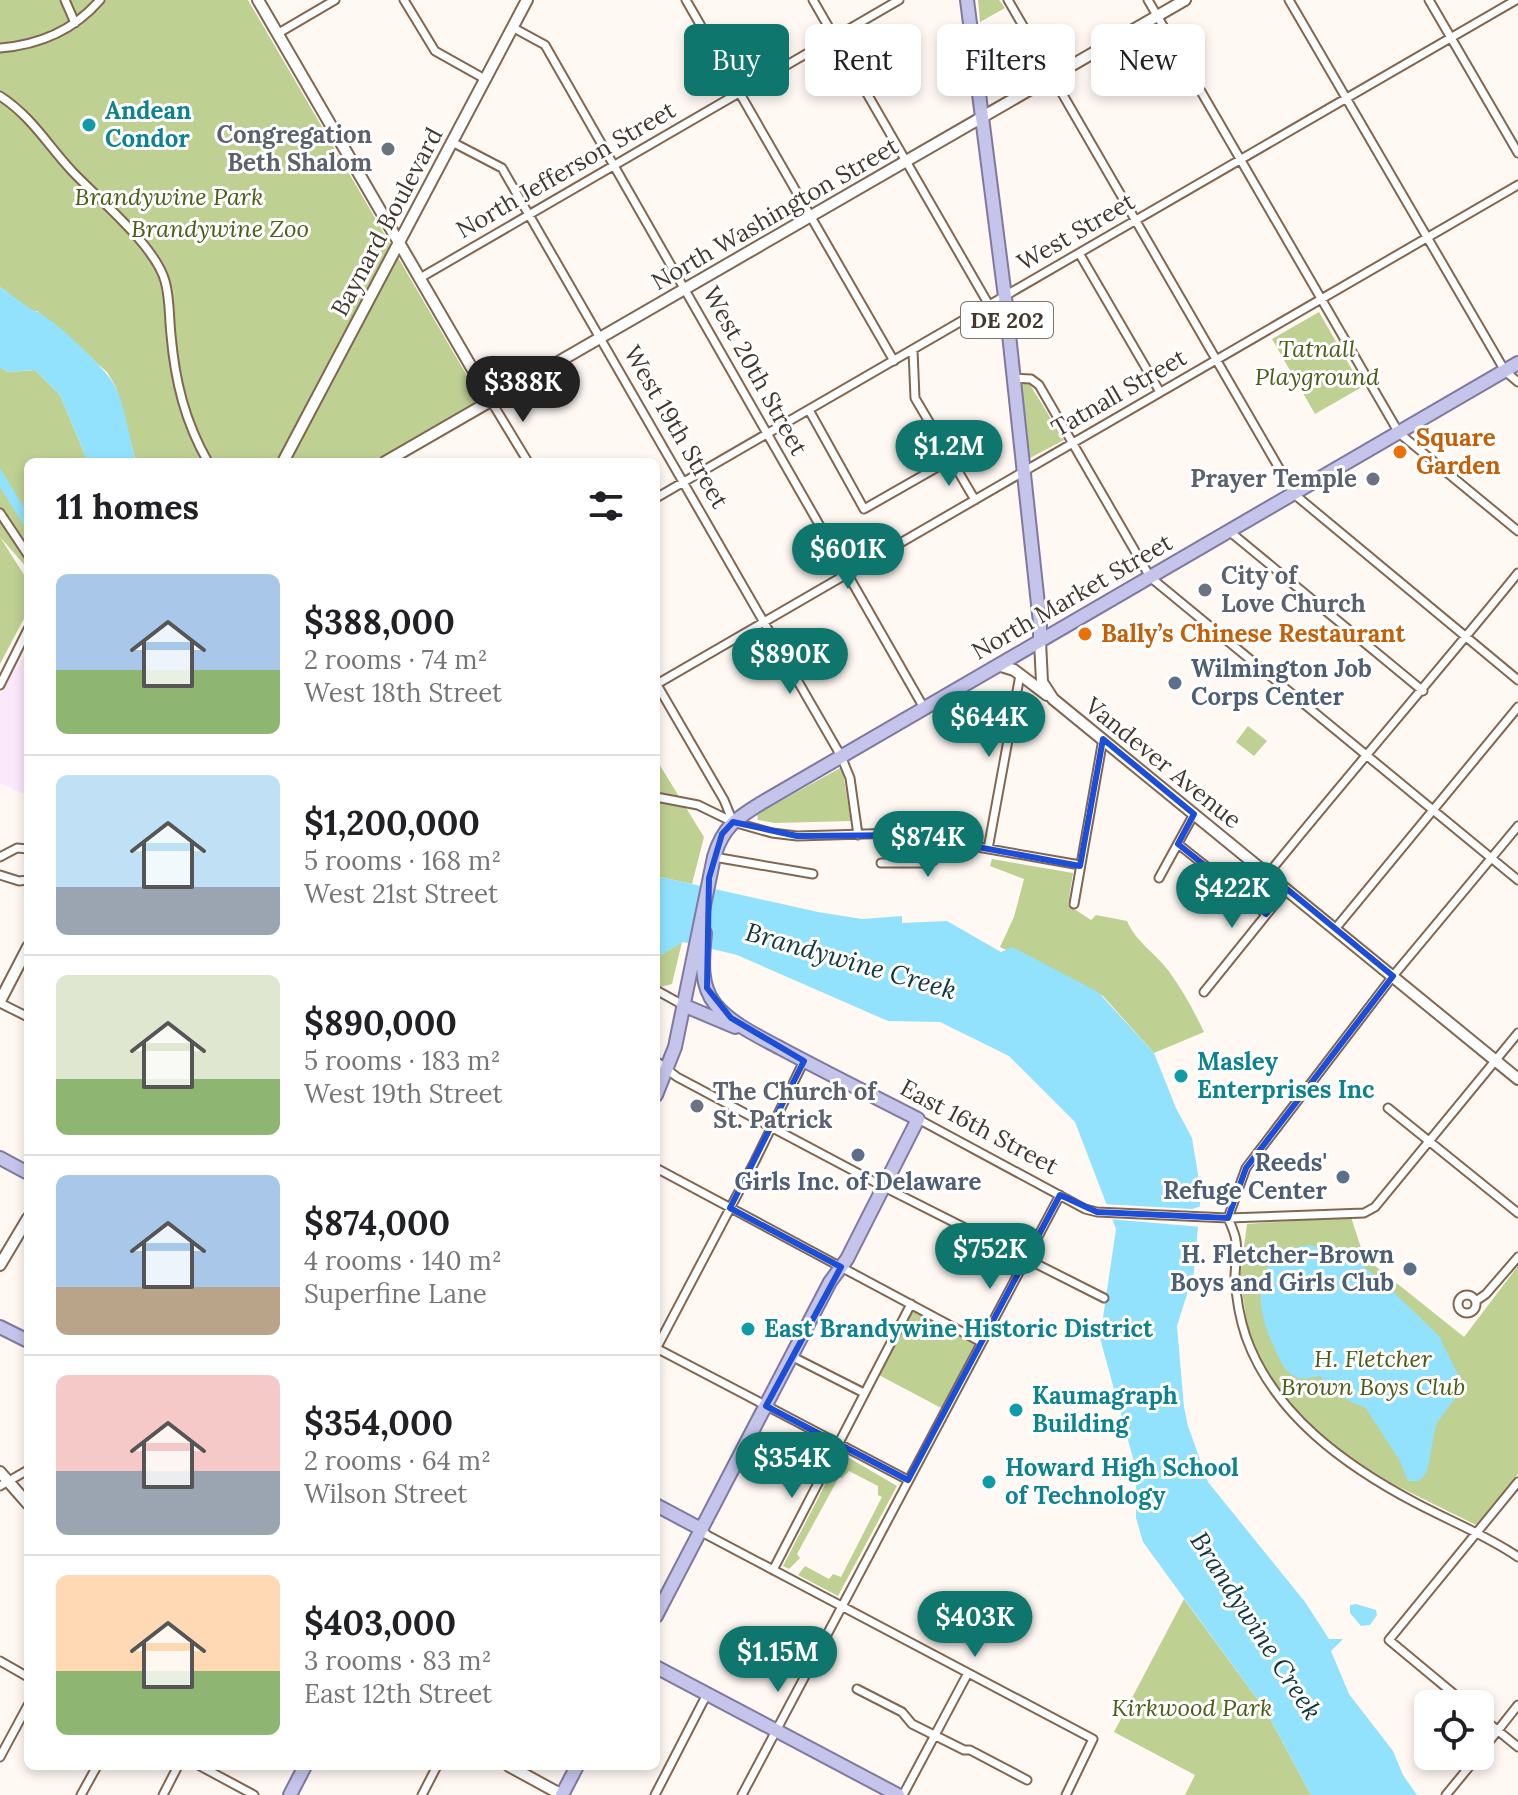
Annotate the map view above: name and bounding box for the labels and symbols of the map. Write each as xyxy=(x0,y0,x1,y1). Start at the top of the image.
street label: North Jefferson Street xyxy=(451,94,682,245)
place label: Andean Condor xyxy=(105,95,191,154)
marker: Andean Condor xyxy=(80,116,98,134)
place label: Congregation Beth Shalom xyxy=(217,119,372,178)
street label: Baynard Boulevard xyxy=(324,122,449,321)
street label: North Washington Street xyxy=(646,130,904,297)
marker: Congregation Beth Shalom xyxy=(379,140,397,158)
park label: Brandywine Park xyxy=(75,181,263,212)
street label: West Street xyxy=(1011,185,1141,278)
park label: Brandywine Zoo xyxy=(131,213,309,244)
street label: West 20th Street xyxy=(696,281,815,461)
road number: DE 202 xyxy=(961,302,1053,338)
park label: Tatnall Playground xyxy=(1255,333,1380,392)
street label: West 19th Street xyxy=(617,340,736,514)
street label: Tatnall Street xyxy=(1046,341,1192,444)
pin: $388K xyxy=(467,356,579,424)
pin: $1.2M xyxy=(893,420,1005,488)
place label: Square Garden xyxy=(1416,422,1501,481)
marker: Square Garden xyxy=(1391,443,1409,461)
place label: Prayer Temple xyxy=(1190,463,1357,494)
marker: Prayer Temple xyxy=(1364,470,1382,488)
pin: $601K xyxy=(792,523,904,591)
street label: North Market Street xyxy=(966,526,1178,667)
place label: City of Love Church xyxy=(1221,560,1366,619)
marker: City of Love Church xyxy=(1196,581,1214,599)
place label: Bally’s Chinese Restaurant xyxy=(1101,618,1407,649)
marker: Bally’s Chinese Restaurant xyxy=(1076,625,1094,643)
pin: $890K xyxy=(734,628,846,696)
place label: Wilmington Job Corps Center xyxy=(1191,653,1372,712)
marker: Wilmington Job Corps Center xyxy=(1166,674,1184,692)
street label: Vandever Avenue xyxy=(1078,689,1248,835)
pin: $644K xyxy=(933,691,1045,759)
pin: $874K xyxy=(872,811,984,879)
pin: $422K xyxy=(1176,862,1288,930)
water label: Brandywine Creek xyxy=(742,915,960,1006)
place label: Masley Enterprises Inc xyxy=(1197,1046,1375,1105)
marker: Masley Enterprises Inc xyxy=(1172,1067,1190,1085)
street label: East 16th Street xyxy=(895,1072,1064,1182)
place label: The Church of St. Patrick xyxy=(713,1076,878,1135)
marker: The Church of St. Patrick xyxy=(688,1097,706,1115)
marker: Girls Inc. of Delaware xyxy=(849,1146,867,1164)
place label: Reeds' Refuge Center xyxy=(1163,1147,1327,1206)
place label: Girls Inc. of Delaware xyxy=(735,1166,982,1197)
marker: Reeds' Refuge Center xyxy=(1334,1168,1352,1186)
pin: $752K xyxy=(934,1223,1046,1291)
place label: H. Fletcher-Brown Boys and Girls Club xyxy=(1170,1239,1394,1298)
marker: H. Fletcher-Brown Boys and Girls Club xyxy=(1401,1260,1419,1278)
place label: East Brandywine Historic District xyxy=(764,1313,1154,1344)
marker: East Brandywine Historic District xyxy=(739,1320,757,1338)
park label: H. Fletcher Brown Boys Club xyxy=(1281,1343,1465,1402)
place label: Kaumagraph Building xyxy=(1032,1380,1178,1439)
marker: Kaumagraph Building xyxy=(1007,1401,1025,1419)
pin: $354K xyxy=(736,1432,848,1500)
place label: Howard High School of Technology xyxy=(1005,1452,1239,1511)
marker: Howard High School of Technology xyxy=(980,1473,998,1491)
water label: Brandywine Creek xyxy=(1183,1525,1330,1726)
pin: $403K xyxy=(919,1591,1031,1659)
pin: $1.15M xyxy=(713,1626,843,1694)
park label: Kirkwood Park xyxy=(1112,1692,1272,1723)

